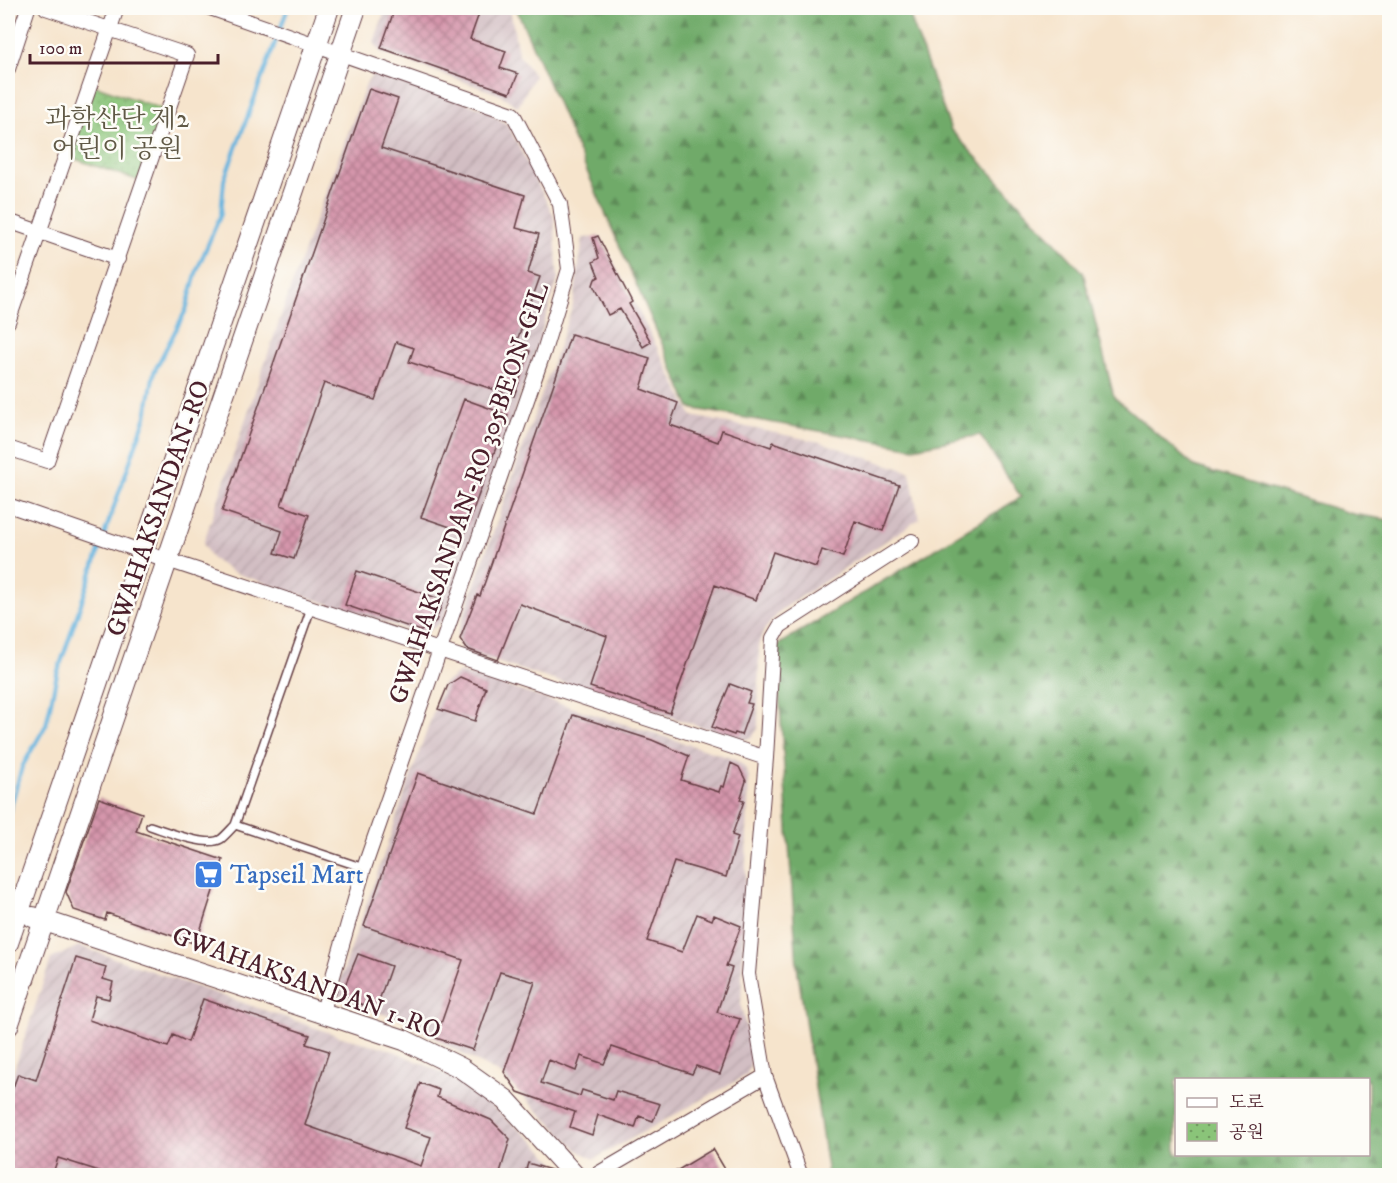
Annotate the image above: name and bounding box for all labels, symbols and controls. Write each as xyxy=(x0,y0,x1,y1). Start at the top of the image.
scale bar xyxy=(30,27,218,65)
text: 100 m xyxy=(39,38,82,60)
park label: 과학산단 제2 어린이 공원 xyxy=(45,103,189,166)
street label: GWAHAKSANDAN-RO 305BEON-GIL xyxy=(382,278,557,709)
street label: GWAHAKSANDAN-RO xyxy=(99,376,218,641)
supermarket icon: Tapseil Mart xyxy=(193,858,225,890)
place label: Tapseil Mart xyxy=(230,859,364,892)
street label: GWAHAKSANDAN 1-RO xyxy=(167,919,446,1047)
legend xyxy=(1175,1078,1370,1156)
text: 도로 xyxy=(1229,1092,1264,1114)
text: 공원 xyxy=(1229,1122,1264,1144)

